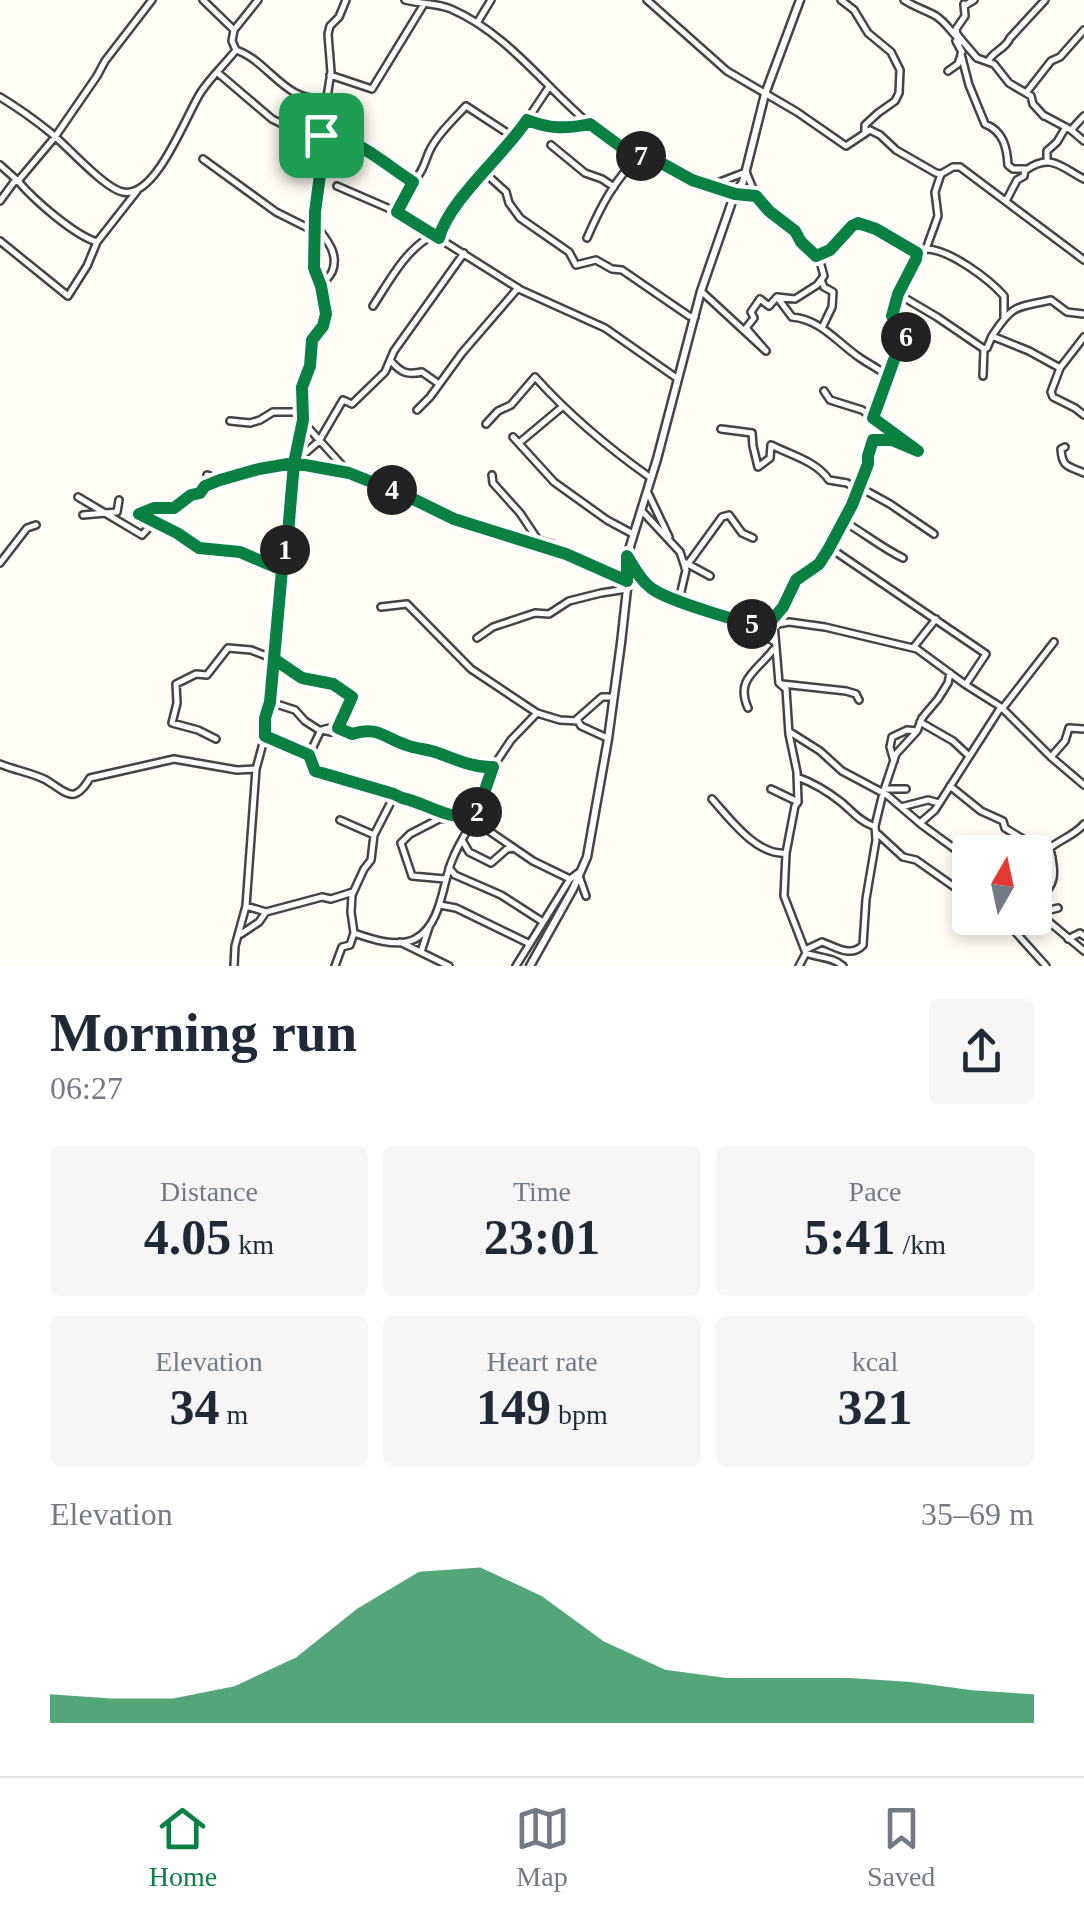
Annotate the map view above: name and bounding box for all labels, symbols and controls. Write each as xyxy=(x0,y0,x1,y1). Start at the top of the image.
pin xyxy=(279,93,364,178)
icon: arrive xyxy=(294,108,349,163)
pin: 7 xyxy=(616,131,666,181)
text: 7 xyxy=(634,140,648,171)
pin: 6 xyxy=(881,312,931,362)
text: 6 xyxy=(899,321,913,352)
pin: 4 xyxy=(367,465,417,515)
text: 4 xyxy=(385,474,399,505)
pin: 1 xyxy=(260,525,310,575)
text: 1 xyxy=(278,534,292,565)
pin: 5 xyxy=(727,599,777,649)
text: 5 xyxy=(745,608,759,639)
pin: 2 xyxy=(452,787,502,837)
text: 2 xyxy=(470,796,484,827)
north arrow xyxy=(952,835,1052,935)
map controls xyxy=(952,835,1052,935)
button: share xyxy=(929,999,1034,1104)
text: Morning run xyxy=(50,1002,357,1063)
text: 06:27 xyxy=(50,1070,123,1106)
text: Distance xyxy=(160,1176,258,1207)
text: Time xyxy=(513,1176,571,1207)
text: Pace xyxy=(849,1176,901,1207)
text: 4.05 xyxy=(144,1209,231,1265)
text: 23:01 xyxy=(484,1209,600,1265)
text: 5:41 xyxy=(804,1209,896,1265)
text: km xyxy=(231,1229,274,1260)
text: /km xyxy=(896,1229,946,1260)
text: Elevation xyxy=(155,1346,263,1377)
text: Heart rate xyxy=(486,1346,598,1377)
text: kcal xyxy=(852,1346,898,1377)
text: 34 xyxy=(170,1379,220,1435)
text: 149 xyxy=(476,1379,551,1435)
text: 321 xyxy=(838,1379,913,1435)
text: m xyxy=(220,1399,248,1430)
text: bpm xyxy=(551,1399,608,1430)
text: Elevation xyxy=(50,1496,173,1532)
text: 35–69 m xyxy=(921,1496,1034,1532)
tab: Home xyxy=(149,1801,217,1893)
tab: Map xyxy=(515,1801,570,1893)
tab: Saved xyxy=(867,1801,935,1893)

